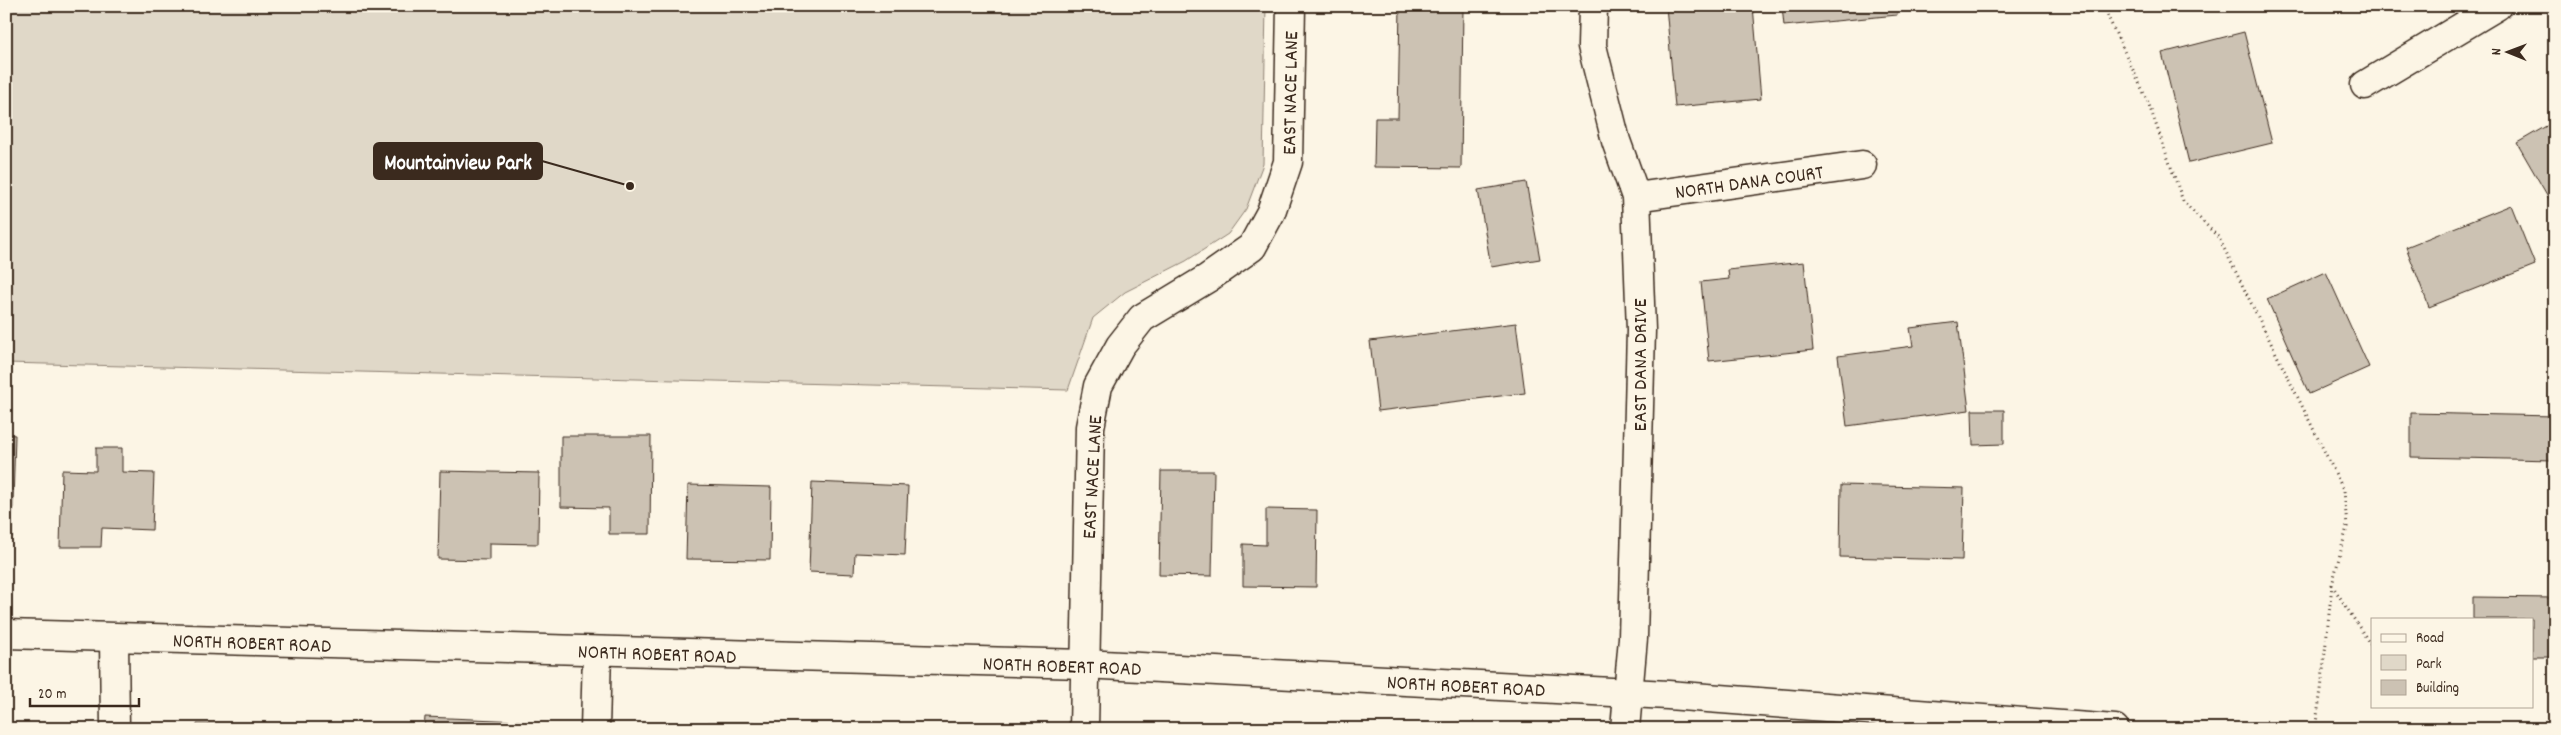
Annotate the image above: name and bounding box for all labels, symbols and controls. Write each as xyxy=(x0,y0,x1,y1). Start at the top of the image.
north arrow xyxy=(2484,28,2534,78)
street label: EAST NACE LANE xyxy=(1277,31,1307,155)
text: N xyxy=(2487,48,2507,55)
callout: Mountainview Park xyxy=(374,143,542,179)
text: Mountainview Park xyxy=(384,150,532,180)
street label: NORTH DANA COURT xyxy=(1674,160,1825,208)
street label: EAST DANA DRIVE xyxy=(1628,299,1656,431)
street label: EAST NACE LANE xyxy=(1077,415,1111,540)
legend xyxy=(2371,618,2534,708)
street label: NORTH ROBERT ROAD xyxy=(172,628,332,662)
text: Road xyxy=(2416,628,2444,650)
street label: NORTH ROBERT ROAD xyxy=(577,639,737,673)
street label: NORTH ROBERT ROAD xyxy=(982,651,1142,685)
text: Park xyxy=(2416,654,2442,676)
street label: NORTH ROBERT ROAD xyxy=(1386,670,1546,706)
scale bar xyxy=(30,675,139,707)
text: Building xyxy=(2416,678,2459,700)
text: 20 m xyxy=(38,684,66,706)

